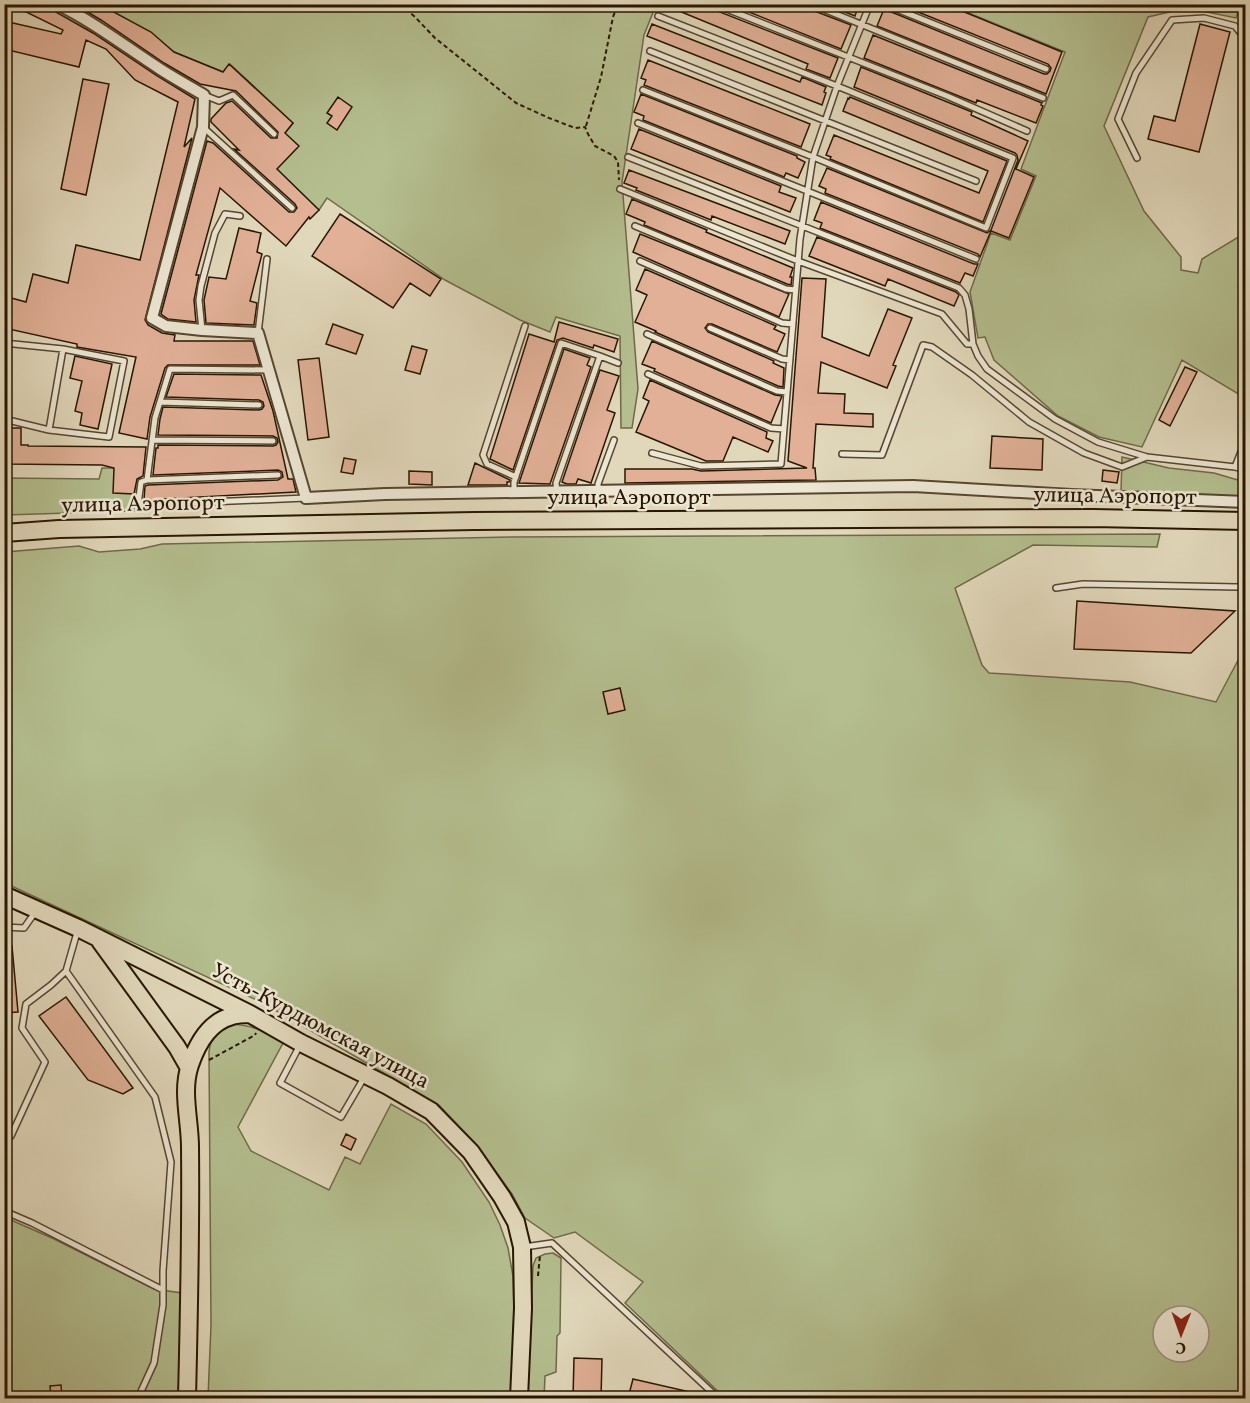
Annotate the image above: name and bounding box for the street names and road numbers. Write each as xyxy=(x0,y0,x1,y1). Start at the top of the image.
street label: улица Аэропорт xyxy=(1033,480,1197,514)
street label: улица Аэропорт xyxy=(547,483,711,514)
street label: улица Аэропорт xyxy=(61,488,225,522)
street label: Усть-Курдюмская улица xyxy=(205,956,435,1098)

